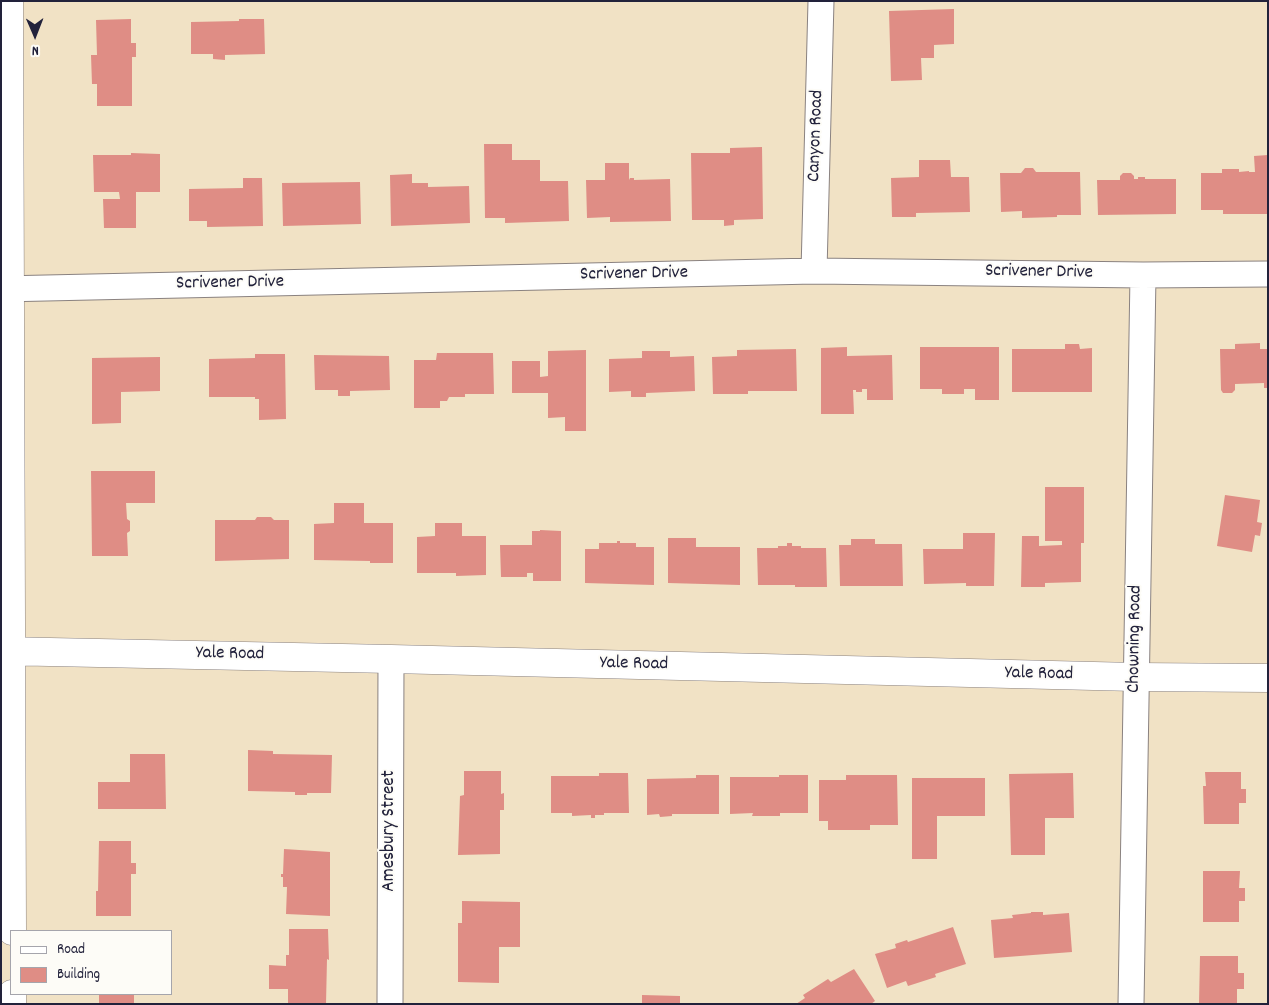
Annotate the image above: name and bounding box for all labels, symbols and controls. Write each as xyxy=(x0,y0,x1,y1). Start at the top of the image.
north arrow xyxy=(10,10,60,60)
text: N xyxy=(32,40,39,60)
street label: Canyon Road xyxy=(804,90,830,182)
street label: Scrivener Drive xyxy=(985,261,1093,285)
street label: Scrivener Drive xyxy=(580,263,688,287)
street label: Scrivener Drive xyxy=(176,272,284,296)
street label: Chowning Road xyxy=(1124,585,1148,693)
street label: Yale Road xyxy=(195,643,265,667)
street label: Yale Road xyxy=(599,653,669,677)
street label: Yale Road xyxy=(1004,663,1074,687)
street label: Amesbury Street xyxy=(379,770,401,892)
legend xyxy=(10,930,172,995)
text: Road xyxy=(57,939,85,961)
text: Building xyxy=(57,964,100,986)

